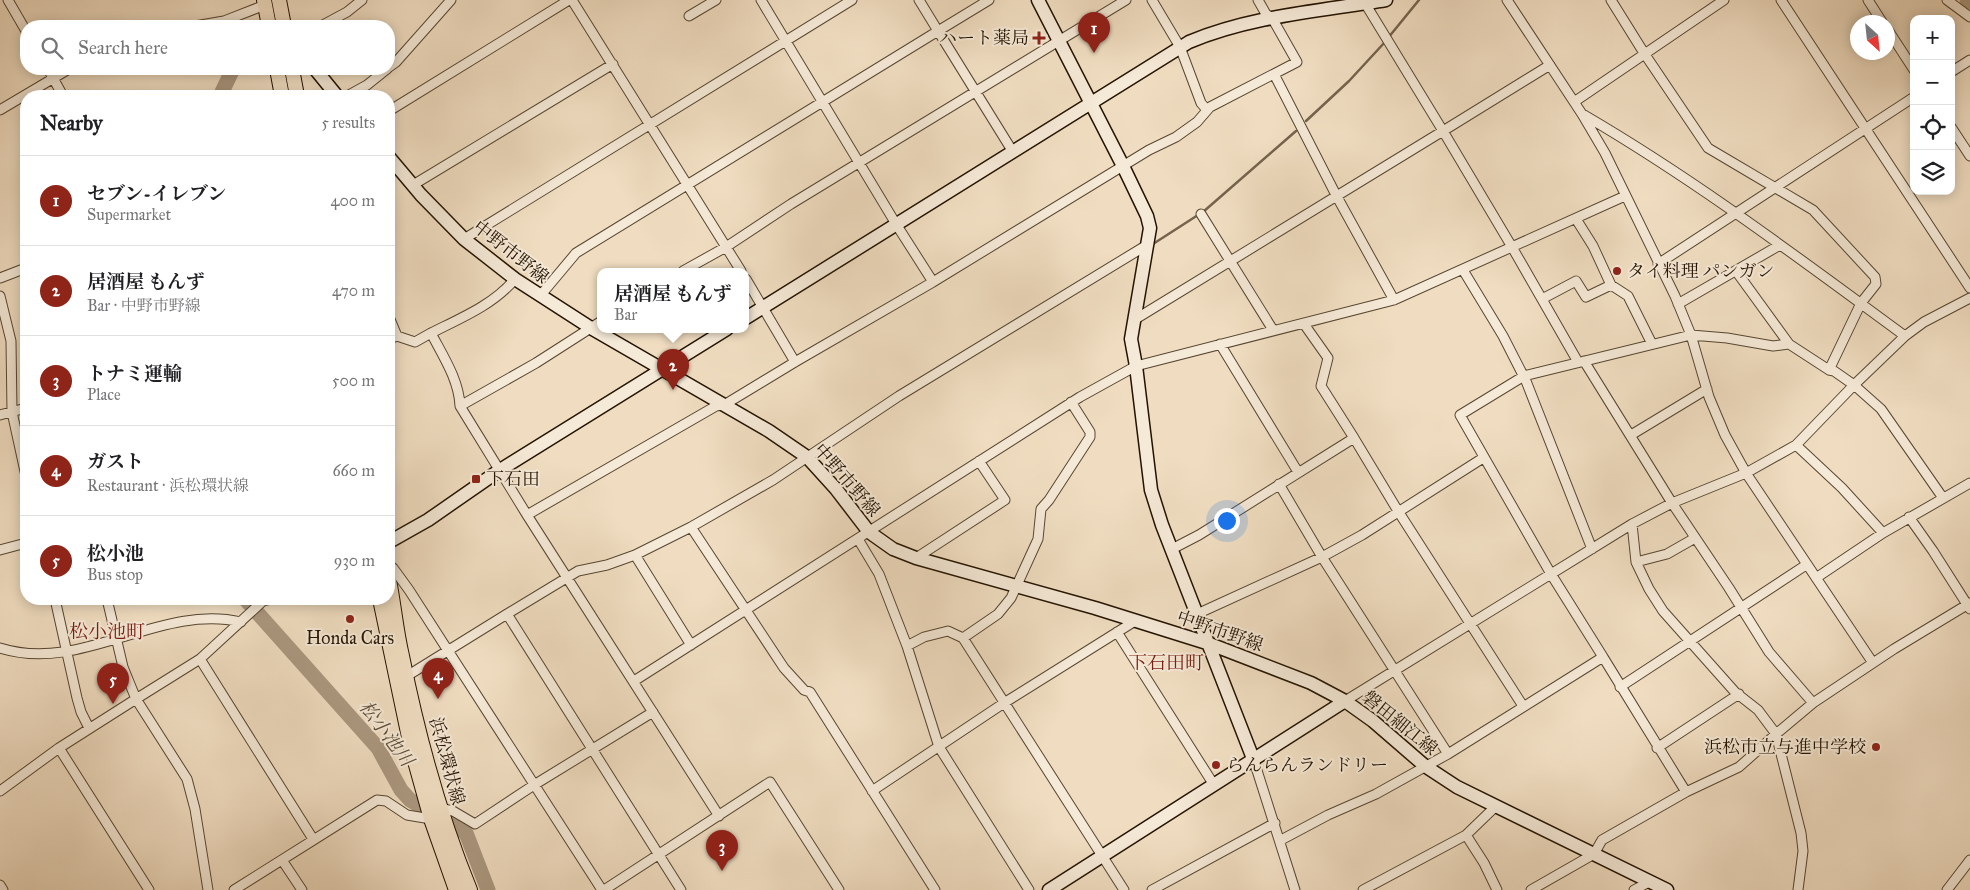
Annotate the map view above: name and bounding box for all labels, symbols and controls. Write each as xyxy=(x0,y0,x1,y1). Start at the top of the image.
pin: 1 xyxy=(1078,12,1110,53)
north arrow xyxy=(1850,15,1895,60)
map controls xyxy=(1910,15,1955,195)
button: + xyxy=(1910,15,1955,60)
search box xyxy=(20,20,395,75)
place label: ハート薬局 xyxy=(939,27,1029,49)
marker: ハート薬局 xyxy=(1033,32,1045,44)
icon: search xyxy=(38,34,66,62)
text: Search here xyxy=(78,36,168,59)
button: − xyxy=(1910,60,1955,105)
button: locate xyxy=(1910,105,1955,150)
text: Nearby xyxy=(40,110,103,136)
text: 5 results xyxy=(321,113,375,132)
button: layers xyxy=(1910,150,1955,195)
text: セブン-イレブン xyxy=(87,182,226,205)
text: 1 xyxy=(53,191,59,210)
text: 400 m xyxy=(331,191,375,210)
text: Supermarket xyxy=(87,205,171,224)
street label: 中野市野線 xyxy=(469,216,553,288)
place label: タイ料理 パンガン xyxy=(1627,260,1775,282)
marker: タイ料理 パンガン xyxy=(1611,265,1623,277)
popup xyxy=(597,268,749,333)
text: 居酒屋 もんず xyxy=(87,270,205,293)
text: 2 xyxy=(52,281,60,300)
text: 470 m xyxy=(332,281,375,300)
text: 居酒屋 もんず xyxy=(614,282,732,305)
text: Bar · 中野市野線 xyxy=(87,296,201,315)
text: Bar xyxy=(614,305,637,324)
pin: 2 xyxy=(657,349,689,390)
text: トナミ運輸 xyxy=(87,362,182,385)
text: 3 xyxy=(53,371,59,390)
text: 500 m xyxy=(332,371,375,390)
text: Place xyxy=(87,385,121,404)
street label: 中野市野線 xyxy=(809,439,885,521)
text: ガスト xyxy=(87,450,144,473)
text: 4 xyxy=(52,461,60,480)
text: 660 m xyxy=(332,461,375,480)
place label: 下石田 xyxy=(486,468,540,490)
marker: 下石田 xyxy=(470,473,482,485)
text: Restaurant · 浜松環状線 xyxy=(87,476,249,495)
your location xyxy=(1214,508,1240,534)
text: 松小池 xyxy=(87,542,144,565)
text: 5 xyxy=(52,551,60,570)
text: 930 m xyxy=(334,551,375,570)
text: Bus stop xyxy=(87,565,143,584)
street label: 中野市野線 xyxy=(1174,606,1266,656)
marker: Honda Cars xyxy=(344,613,356,625)
district label: 松小池町 xyxy=(69,620,145,643)
place label: Honda Cars xyxy=(306,627,394,649)
district label: 下石田町 xyxy=(1128,651,1204,674)
pin: 4 xyxy=(422,658,454,699)
pin: 5 xyxy=(97,663,129,704)
street label: 磐田細江線 xyxy=(1358,686,1442,760)
water label: 松小池川 xyxy=(355,696,420,772)
street label: 浜松環状線 xyxy=(425,715,469,807)
place label: 浜松市立与進中学校 xyxy=(1704,736,1866,758)
marker: 浜松市立与進中学校 xyxy=(1870,741,1882,753)
place label: らんらんランドリー xyxy=(1226,754,1388,776)
marker: らんらんランドリー xyxy=(1210,759,1222,771)
pin: 3 xyxy=(706,830,738,871)

